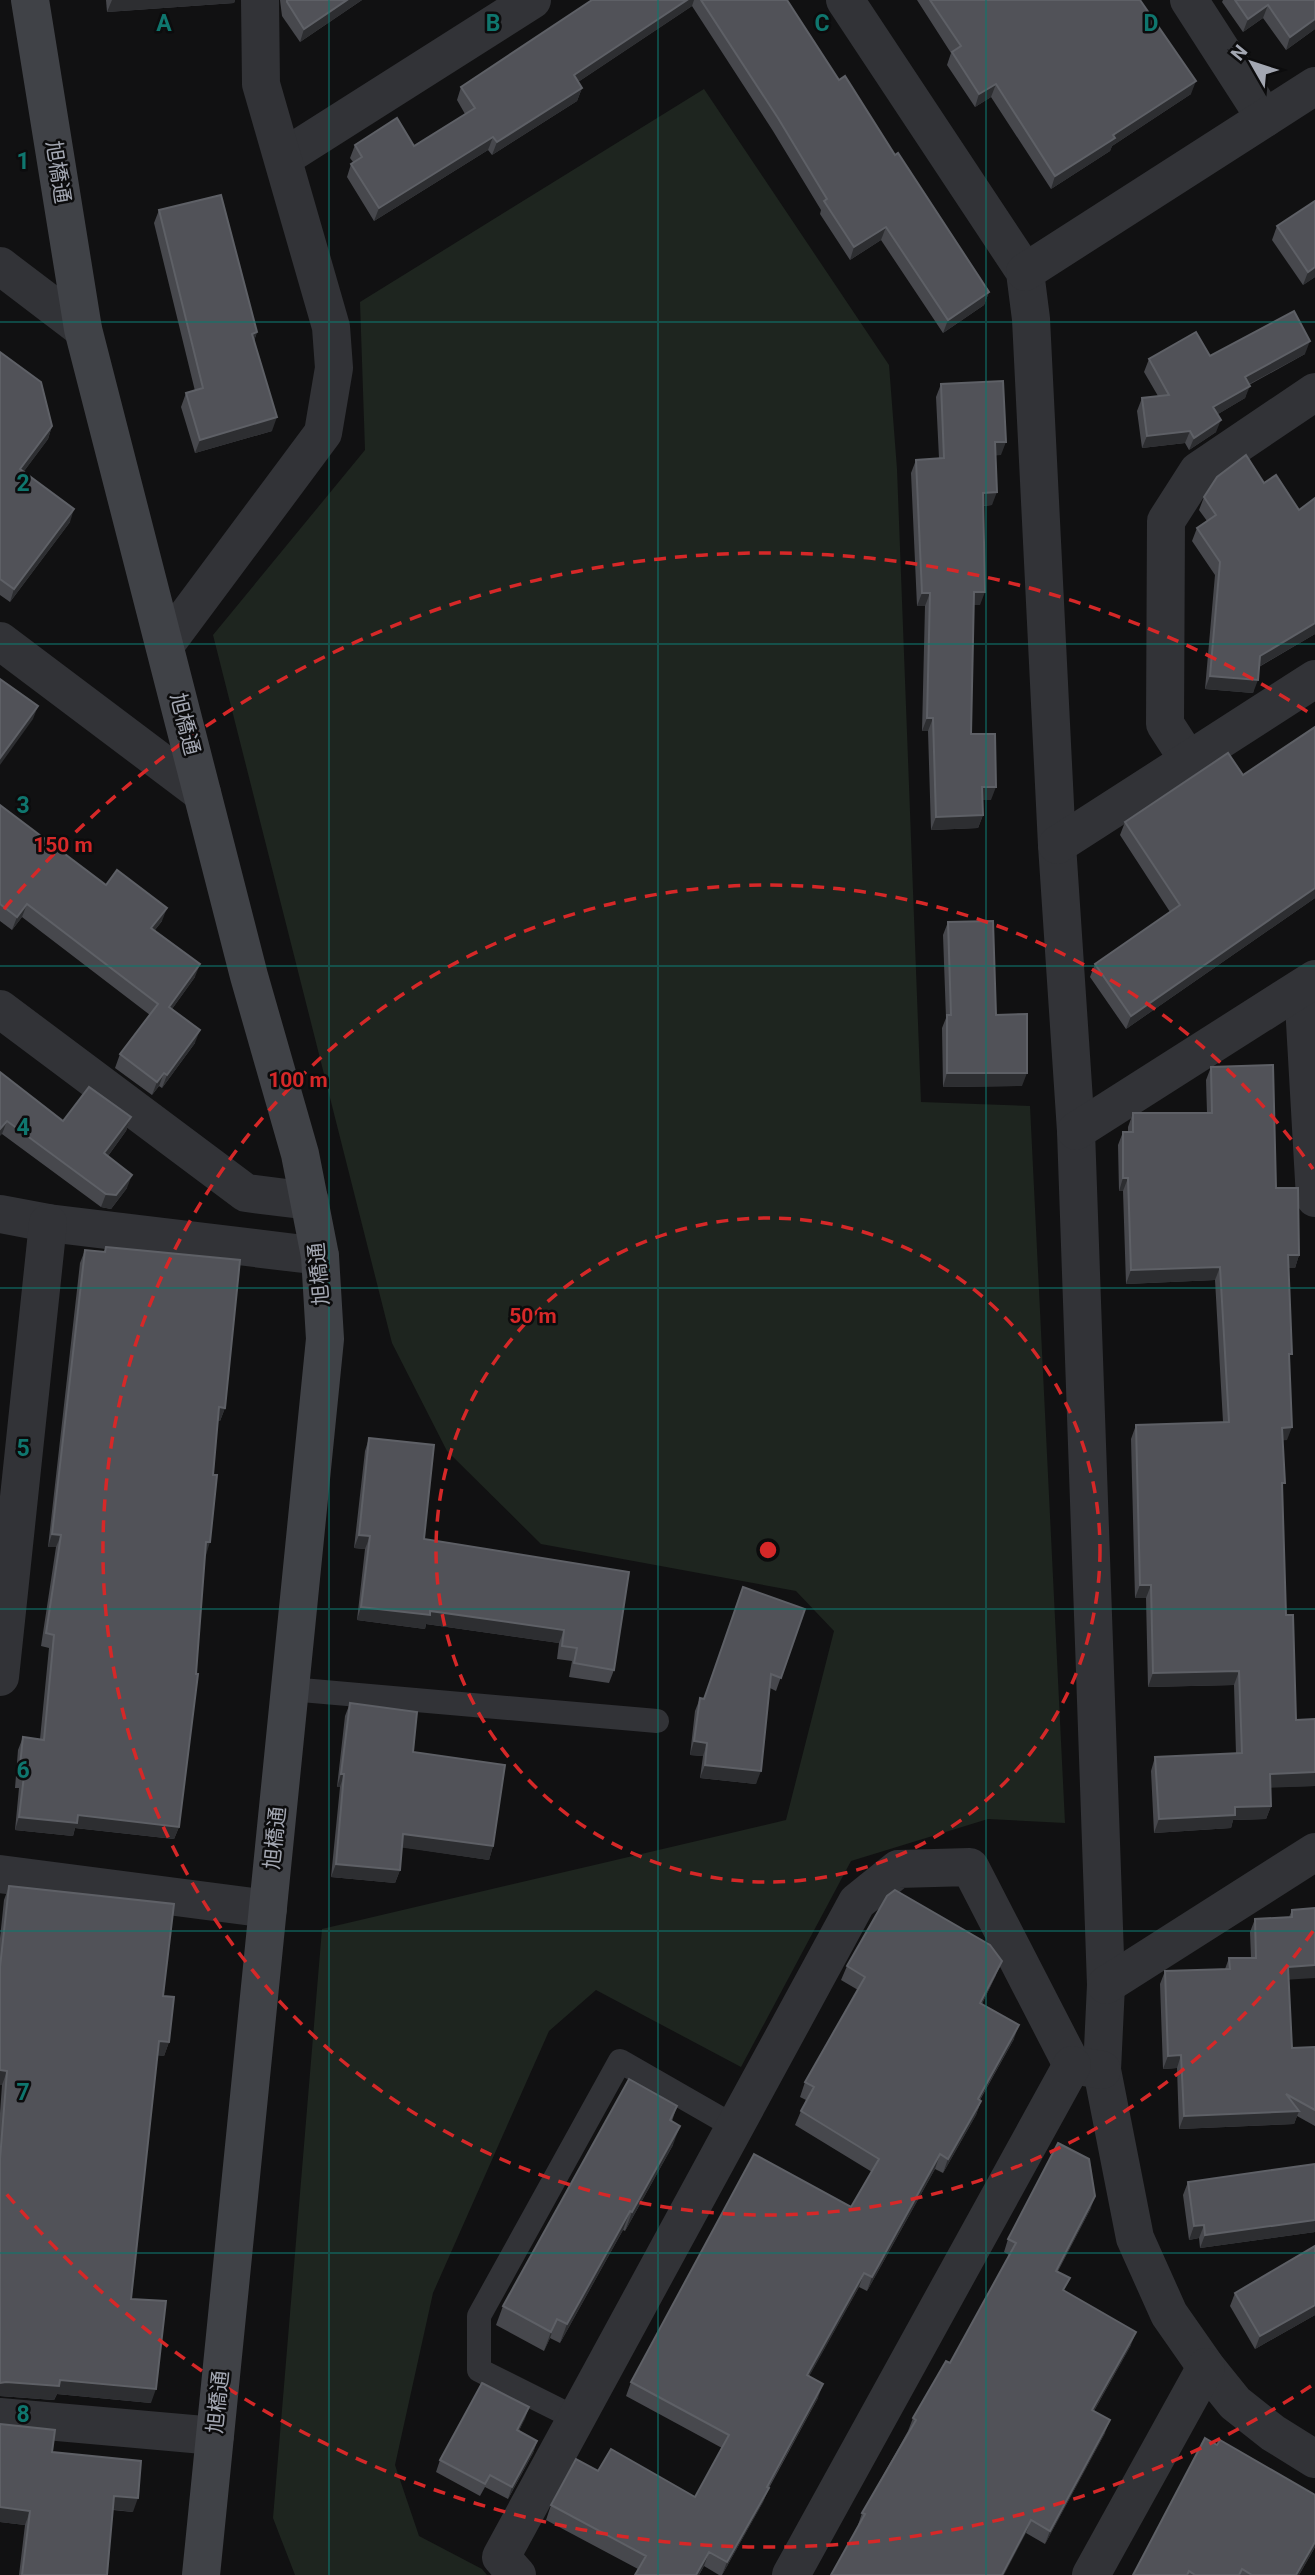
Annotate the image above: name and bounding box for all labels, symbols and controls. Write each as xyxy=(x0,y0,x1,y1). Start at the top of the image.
text: A xyxy=(156,10,172,37)
text: B xyxy=(486,10,500,37)
text: C xyxy=(814,10,830,37)
text: D xyxy=(1144,10,1158,37)
north arrow xyxy=(1217,28,1287,98)
text: N xyxy=(1226,40,1252,65)
street label: 旭橋通 xyxy=(41,139,75,205)
text: 1 xyxy=(16,148,30,175)
text: 2 xyxy=(16,470,30,497)
street label: 旭橋通 xyxy=(166,691,204,757)
text: 3 xyxy=(16,792,30,819)
text: 150 m xyxy=(33,833,93,857)
text: 100 m xyxy=(268,1068,328,1092)
text: 4 xyxy=(16,1114,30,1141)
street label: 旭橋通 xyxy=(304,1242,334,1306)
text: 50 m xyxy=(509,1304,557,1328)
text: 5 xyxy=(16,1435,30,1462)
centre of rings xyxy=(756,1538,780,1562)
text: 6 xyxy=(16,1757,30,1784)
street label: 旭橋通 xyxy=(260,1805,290,1871)
text: 7 xyxy=(16,2079,30,2106)
street label: 旭橋通 xyxy=(203,2369,233,2435)
text: 8 xyxy=(16,2401,30,2428)

